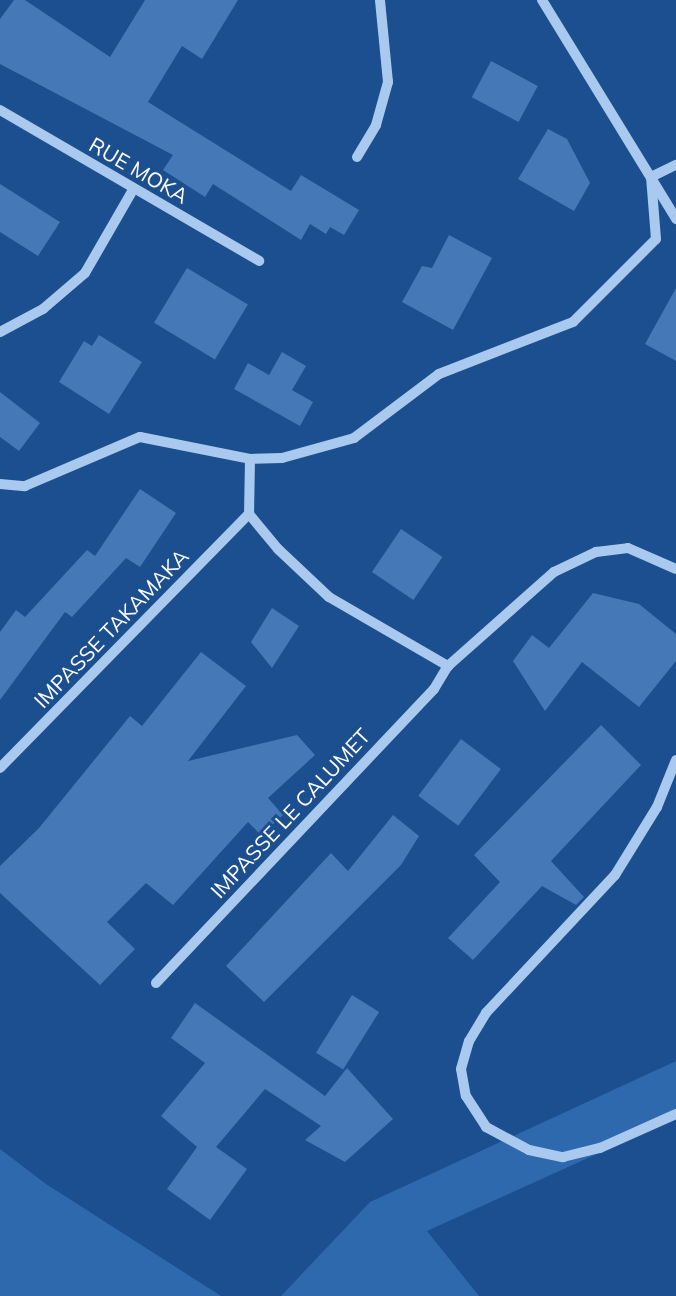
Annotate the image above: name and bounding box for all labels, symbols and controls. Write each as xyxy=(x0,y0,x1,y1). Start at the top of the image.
street label: RUE MOKA xyxy=(85,132,193,208)
street label: IMPASSE TAKAMAKA xyxy=(29,543,193,713)
street label: IMPASSE LE CALUMET xyxy=(205,723,375,903)

